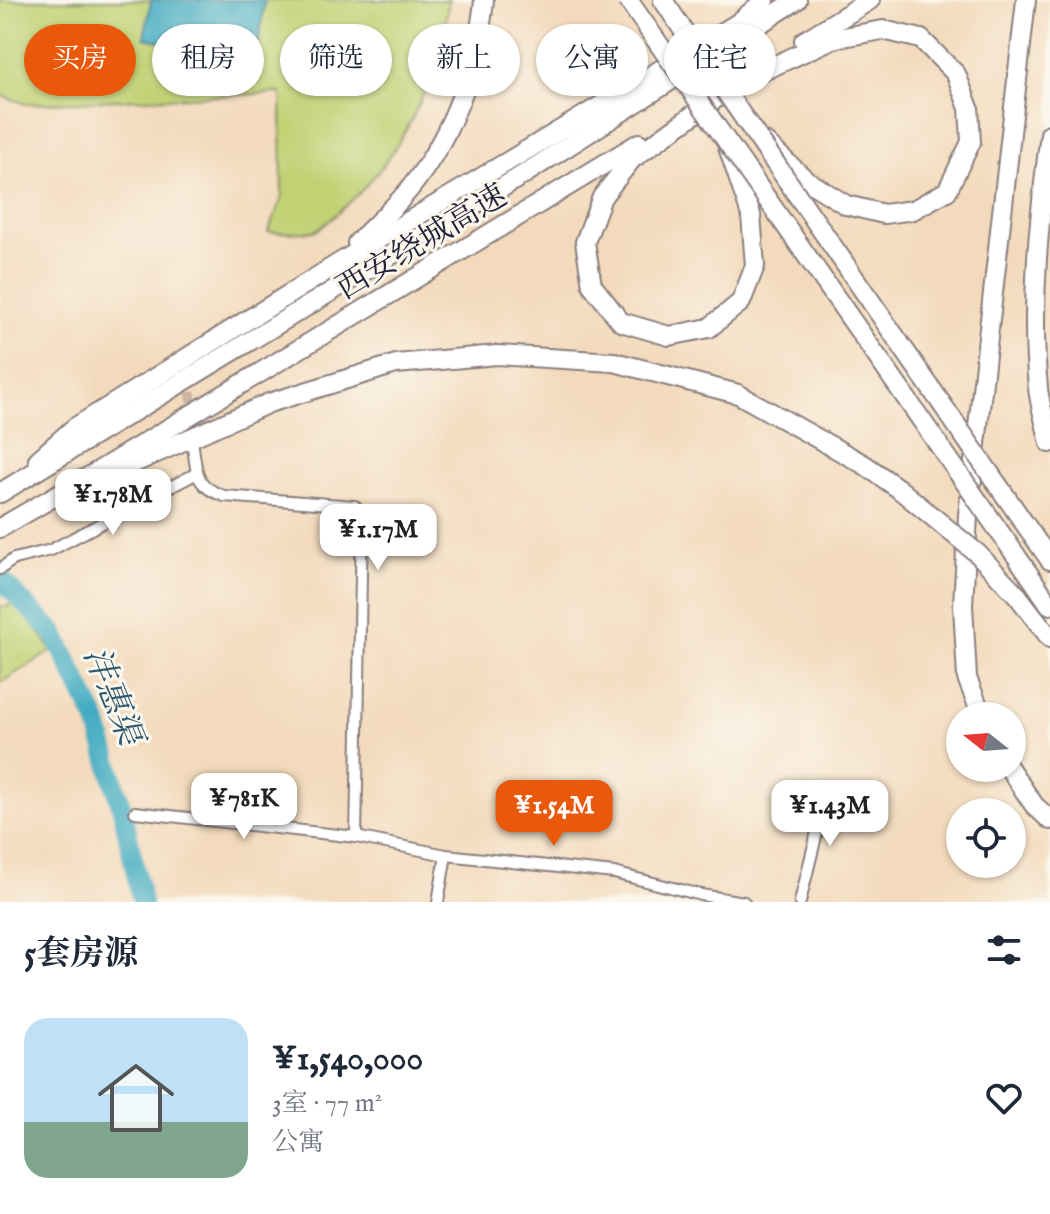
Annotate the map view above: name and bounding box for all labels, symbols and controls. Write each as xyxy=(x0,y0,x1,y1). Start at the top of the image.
chip: 买房 xyxy=(24,24,136,96)
chip: 租房 xyxy=(152,24,264,96)
chip: 筛选 xyxy=(280,24,392,96)
chip: 新上 xyxy=(408,24,520,96)
chip: 公寓 xyxy=(536,24,648,96)
chip: 住宅 xyxy=(664,24,776,96)
street label: 西安绕城高速 xyxy=(329,176,515,310)
pin: ¥1.78M xyxy=(48,469,178,537)
text: ¥1.78M xyxy=(73,478,153,511)
pin: ¥1.17M xyxy=(313,504,443,572)
text: ¥1.17M xyxy=(338,513,418,546)
water label: 沣惠渠 xyxy=(73,641,152,755)
north arrow xyxy=(946,702,1026,782)
map controls xyxy=(946,702,1026,878)
pin: ¥781K xyxy=(188,773,300,841)
pin: ¥1.54M xyxy=(489,780,619,848)
pin: ¥1.43M xyxy=(765,780,895,848)
text: ¥781K xyxy=(209,782,279,815)
text: ¥1.54M xyxy=(514,789,594,822)
text: ¥1.43M xyxy=(789,789,871,822)
button: locate xyxy=(946,798,1026,878)
icon: filters xyxy=(982,928,1026,972)
text: 5套房源 xyxy=(24,933,138,976)
text: ¥1,540,000 xyxy=(272,1038,423,1081)
icon: home xyxy=(88,1050,184,1146)
icon: heart xyxy=(982,1076,1026,1120)
text: 3室 · 77 m² xyxy=(272,1087,382,1120)
text: 公寓 xyxy=(272,1126,324,1159)

